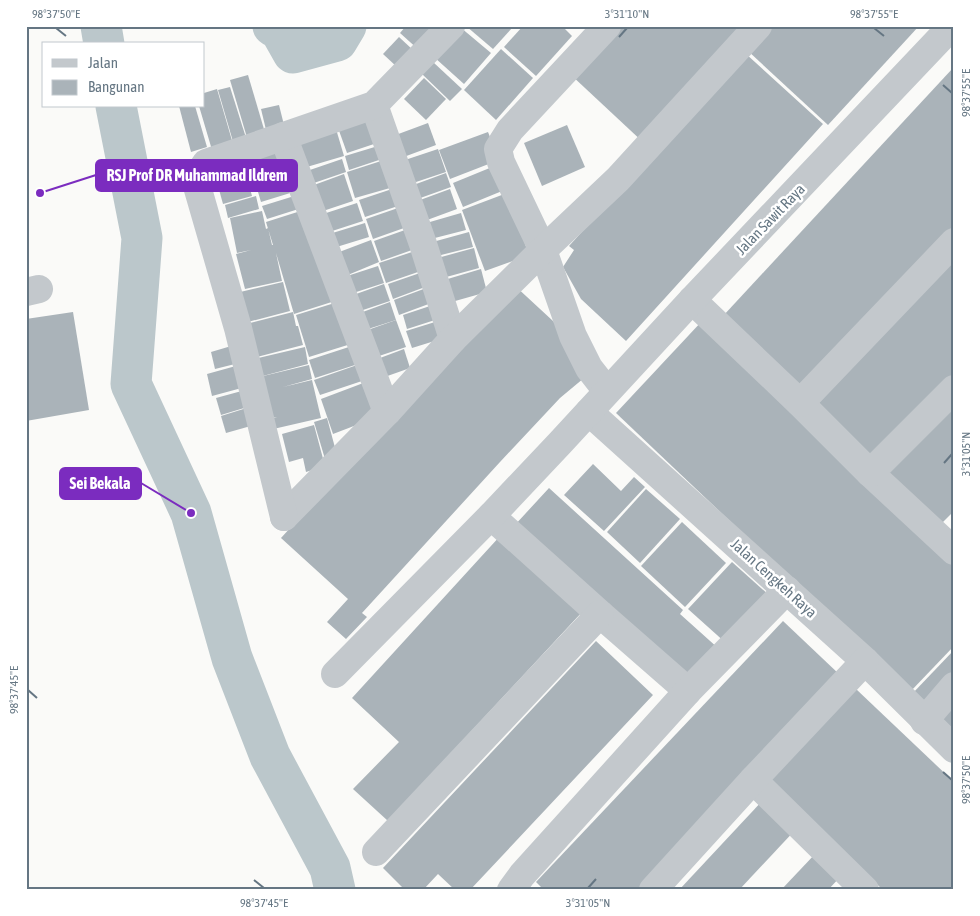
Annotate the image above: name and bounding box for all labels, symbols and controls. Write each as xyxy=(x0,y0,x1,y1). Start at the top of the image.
text: 98°37'50"E xyxy=(32,7,80,21)
text: 3°31'10"N xyxy=(605,7,649,21)
text: 98°37'55"E xyxy=(850,7,898,21)
legend xyxy=(42,42,205,108)
text: Jalan xyxy=(88,54,118,71)
text: 98°37'55"E xyxy=(959,69,973,117)
text: Bangunan xyxy=(88,78,145,95)
callout: RSJ Prof DR Muhammad Ildrem xyxy=(96,160,297,191)
text: RSJ Prof DR Muhammad Ildrem xyxy=(106,166,288,184)
street label: Jalan Sawit Raya xyxy=(732,180,808,258)
text: 3°31'05"N xyxy=(959,432,973,476)
callout: Sei Bekala xyxy=(60,468,141,499)
text: Sei Bekala xyxy=(70,474,130,492)
street label: Jalan Cengkeh Raya xyxy=(728,535,820,621)
text: 98°37'45"E xyxy=(7,666,21,714)
text: 98°37'50"E xyxy=(959,756,973,804)
text: 98°37'45"E xyxy=(240,896,288,910)
text: 3°31'05"N xyxy=(566,896,610,910)

